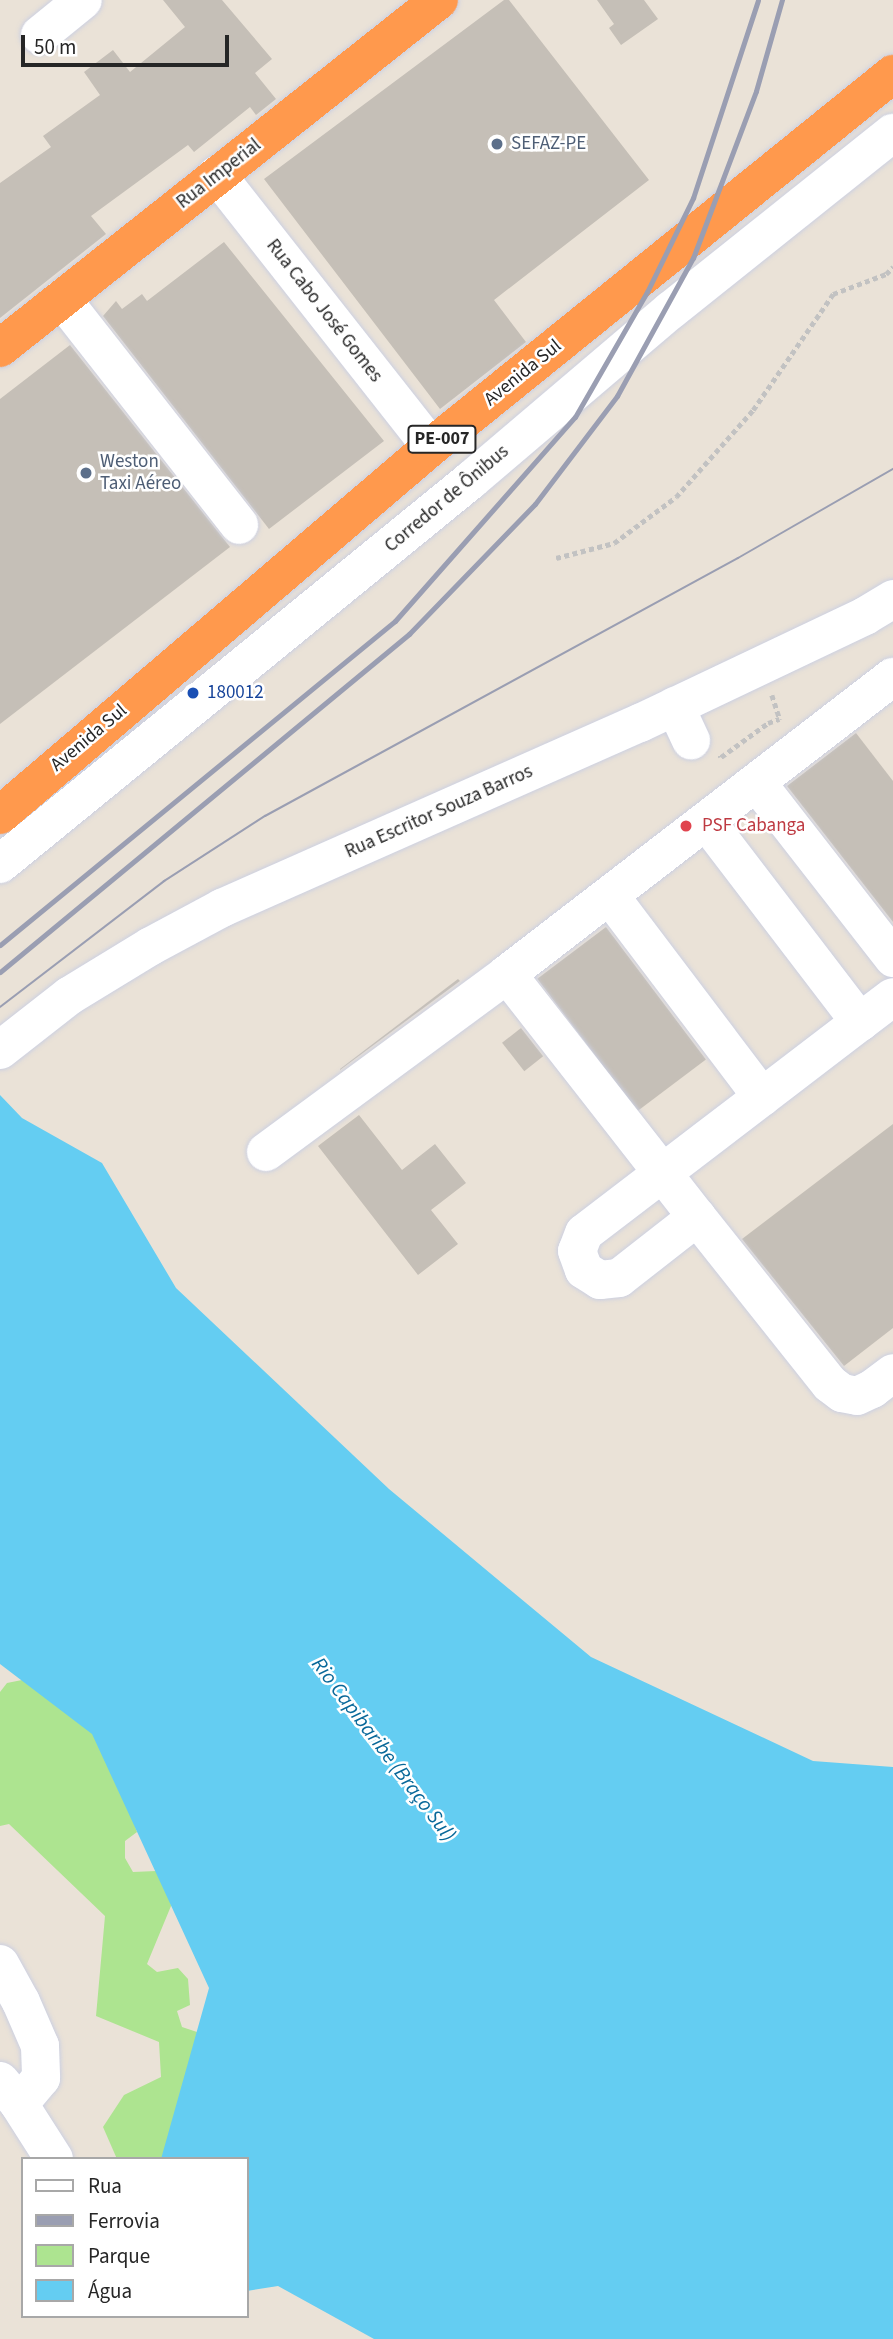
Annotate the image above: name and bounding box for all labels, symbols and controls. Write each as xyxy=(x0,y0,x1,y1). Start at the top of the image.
scale bar xyxy=(24,21,233,65)
text: 50 m xyxy=(34,32,76,62)
place label: SEFAZ-PE xyxy=(511,133,586,155)
street label: Rua Imperial xyxy=(172,134,266,214)
marker: SEFAZ-PE xyxy=(489,136,505,152)
street label: Rua Cabo José Gomes xyxy=(261,235,387,387)
street label: Avenida Sul xyxy=(480,335,566,411)
road number: PE-007 xyxy=(407,424,477,454)
street label: Corredor de Ônibus xyxy=(380,440,514,558)
place label: Weston Taxi Aéreo xyxy=(100,451,181,495)
marker: Weston Taxi Aéreo xyxy=(78,465,94,481)
place label: 180012 xyxy=(207,682,264,704)
marker: 180012 xyxy=(185,685,201,701)
street label: Avenida Sul xyxy=(46,699,132,777)
street label: Rua Escritor Souza Barros xyxy=(342,760,536,864)
place label: PSF Cabanga xyxy=(702,815,805,837)
marker: PSF Cabanga xyxy=(676,816,696,836)
water label: Rio Capibaribe (Braço Sul) xyxy=(307,1652,461,1846)
legend xyxy=(21,2157,248,2318)
text: Rua xyxy=(88,2171,122,2201)
text: Ferrovia xyxy=(88,2206,160,2236)
text: Parque xyxy=(88,2241,150,2271)
text: Água xyxy=(88,2276,132,2306)

